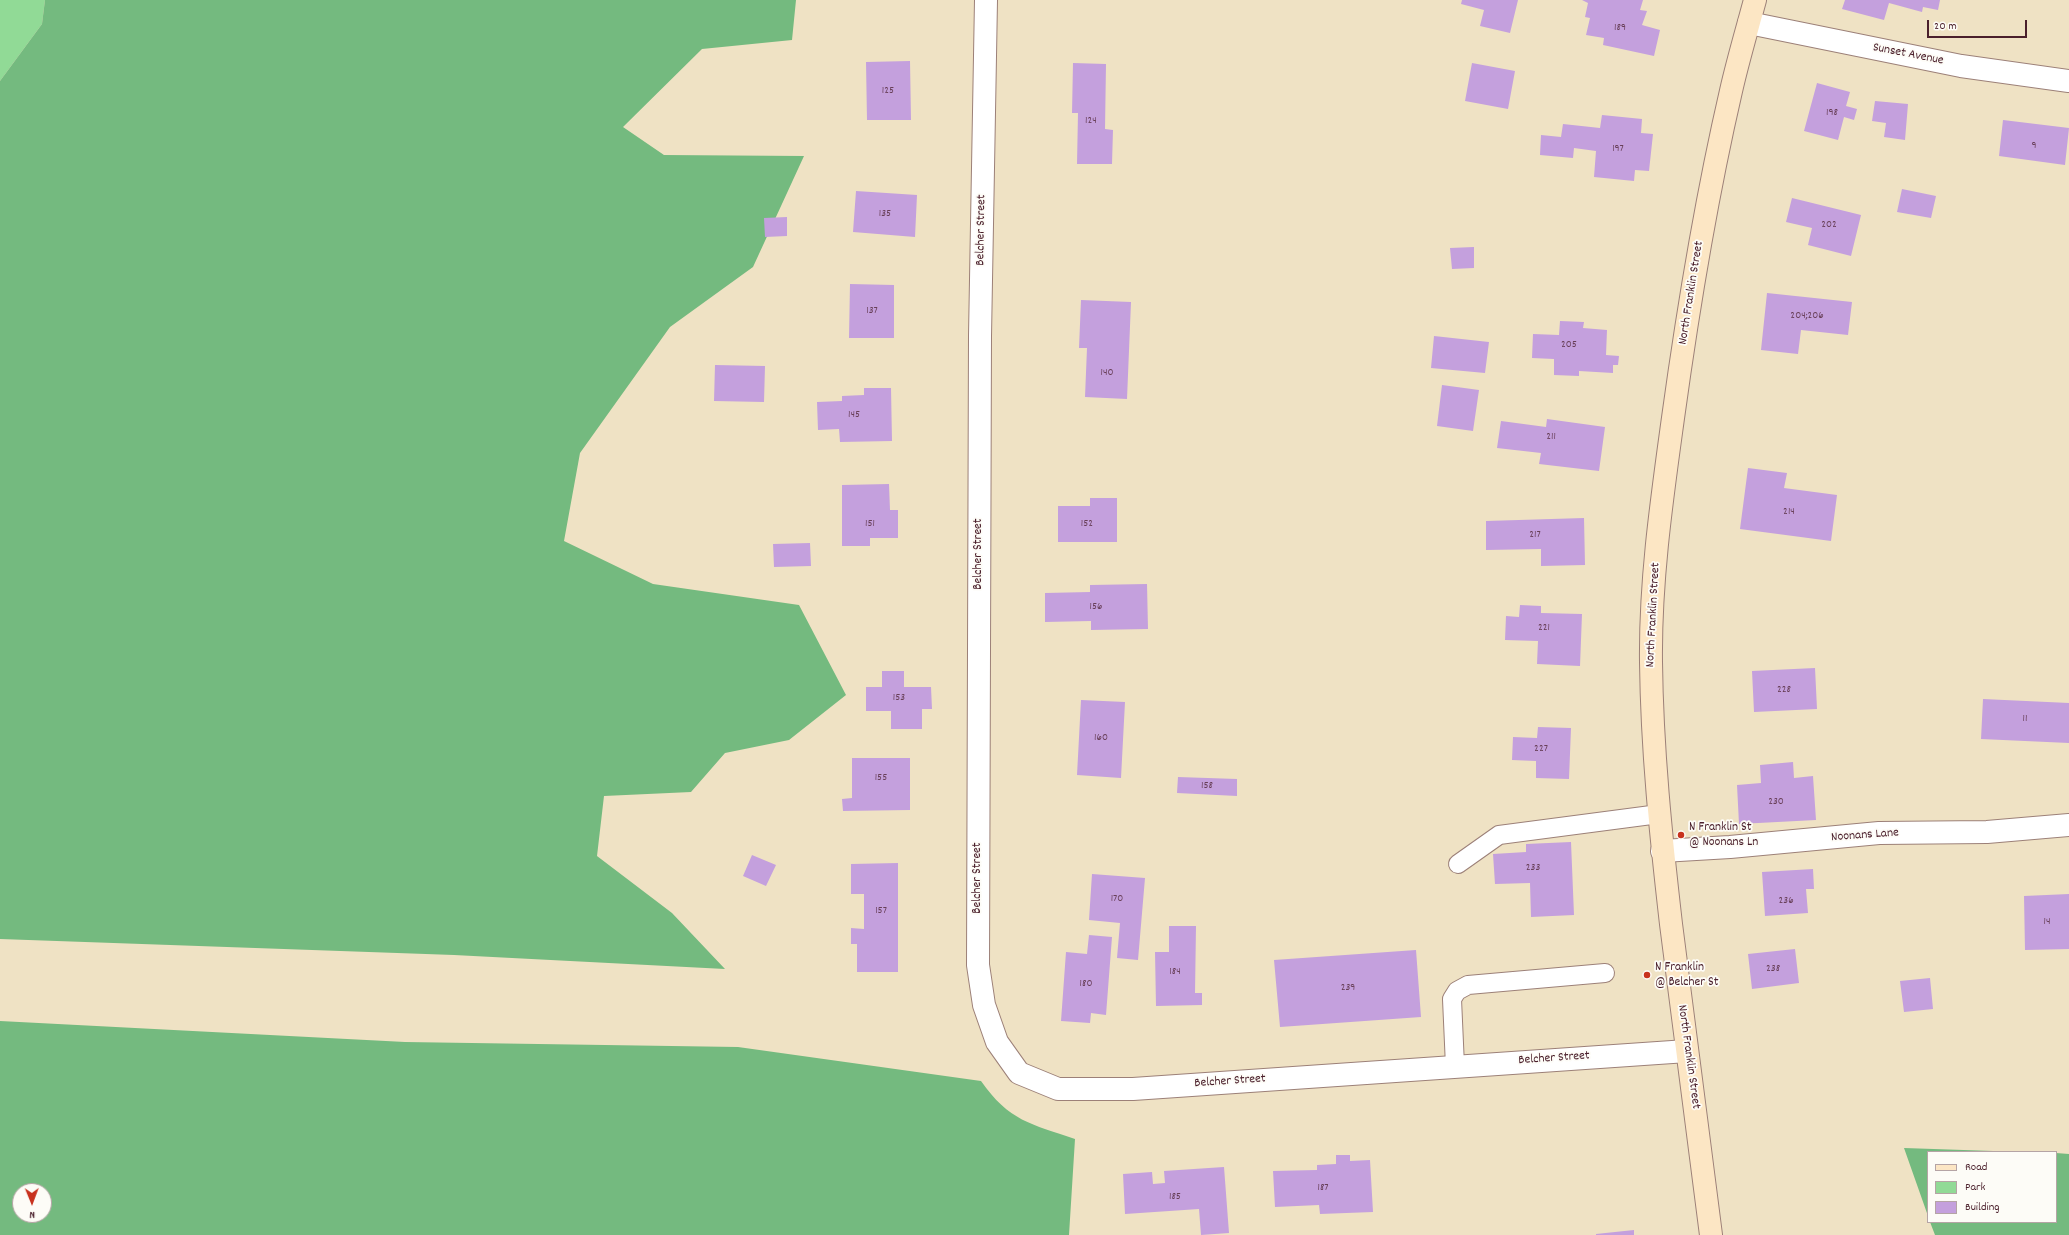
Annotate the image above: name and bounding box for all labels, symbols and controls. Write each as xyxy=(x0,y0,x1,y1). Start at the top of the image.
scale bar xyxy=(1929,12,2029,38)
text: 20 m xyxy=(1934,18,1957,35)
house number: 189 xyxy=(1614,21,1626,35)
street label: Sunset Avenue xyxy=(1871,40,1945,70)
house number: 125 xyxy=(882,84,894,98)
house number: 198 xyxy=(1826,106,1838,120)
house number: 124 xyxy=(1085,114,1097,128)
house number: 9 xyxy=(2031,139,2037,153)
house number: 197 xyxy=(1612,142,1624,156)
street label: Belcher Street xyxy=(974,194,990,266)
house number: 135 xyxy=(879,207,891,221)
house number: 202 xyxy=(1821,218,1837,232)
street label: North Franklin Street xyxy=(1676,240,1708,346)
house number: 137 xyxy=(866,304,878,318)
house number: 204;206 xyxy=(1790,309,1824,323)
house number: 205 xyxy=(1561,338,1577,352)
house number: 140 xyxy=(1101,366,1113,380)
house number: 145 xyxy=(848,408,860,422)
house number: 211 xyxy=(1546,430,1556,444)
house number: 214 xyxy=(1783,505,1795,519)
house number: 151 xyxy=(865,517,875,531)
house number: 152 xyxy=(1081,517,1093,531)
street label: Belcher Street xyxy=(971,518,987,590)
house number: 217 xyxy=(1529,528,1541,542)
street label: North Franklin Street xyxy=(1643,562,1665,668)
house number: 156 xyxy=(1090,600,1102,614)
house number: 221 xyxy=(1538,621,1550,635)
house number: 228 xyxy=(1777,683,1791,697)
house number: 153 xyxy=(893,691,905,705)
house number: 11 xyxy=(2023,712,2027,726)
house number: 160 xyxy=(1094,731,1108,745)
house number: 227 xyxy=(1534,742,1548,756)
house number: 155 xyxy=(875,771,887,785)
house number: 158 xyxy=(1201,779,1213,793)
house number: 230 xyxy=(1768,795,1784,809)
place label: N Franklin St @ Noonans Ln xyxy=(1689,820,1758,851)
street label: Noonans Lane xyxy=(1831,826,1899,846)
marker: N Franklin St @ Noonans Ln xyxy=(1676,830,1686,840)
street label: Belcher Street xyxy=(970,842,986,914)
house number: 233 xyxy=(1526,861,1540,875)
house number: 170 xyxy=(1111,892,1123,906)
house number: 236 xyxy=(1778,894,1794,908)
house number: 157 xyxy=(875,904,887,918)
house number: 14 xyxy=(2044,915,2050,929)
place label: N Franklin @ Belcher St xyxy=(1655,960,1719,991)
house number: 238 xyxy=(1766,962,1780,976)
house number: 184 xyxy=(1169,965,1181,979)
marker: N Franklin @ Belcher St xyxy=(1642,970,1652,980)
house number: 180 xyxy=(1080,977,1092,991)
house number: 239 xyxy=(1341,981,1355,995)
street label: North Franklin Street xyxy=(1673,1004,1703,1110)
street label: Belcher Street xyxy=(1518,1049,1590,1069)
street label: Belcher Street xyxy=(1194,1072,1266,1092)
legend xyxy=(1927,1151,2057,1223)
text: Road xyxy=(1965,1159,1987,1176)
text: Park xyxy=(1965,1179,1985,1196)
house number: 187 xyxy=(1317,1181,1329,1195)
north arrow xyxy=(12,1183,52,1223)
house number: 185 xyxy=(1169,1190,1181,1204)
text: Building xyxy=(1965,1199,2000,1216)
text: N xyxy=(29,1206,35,1222)

